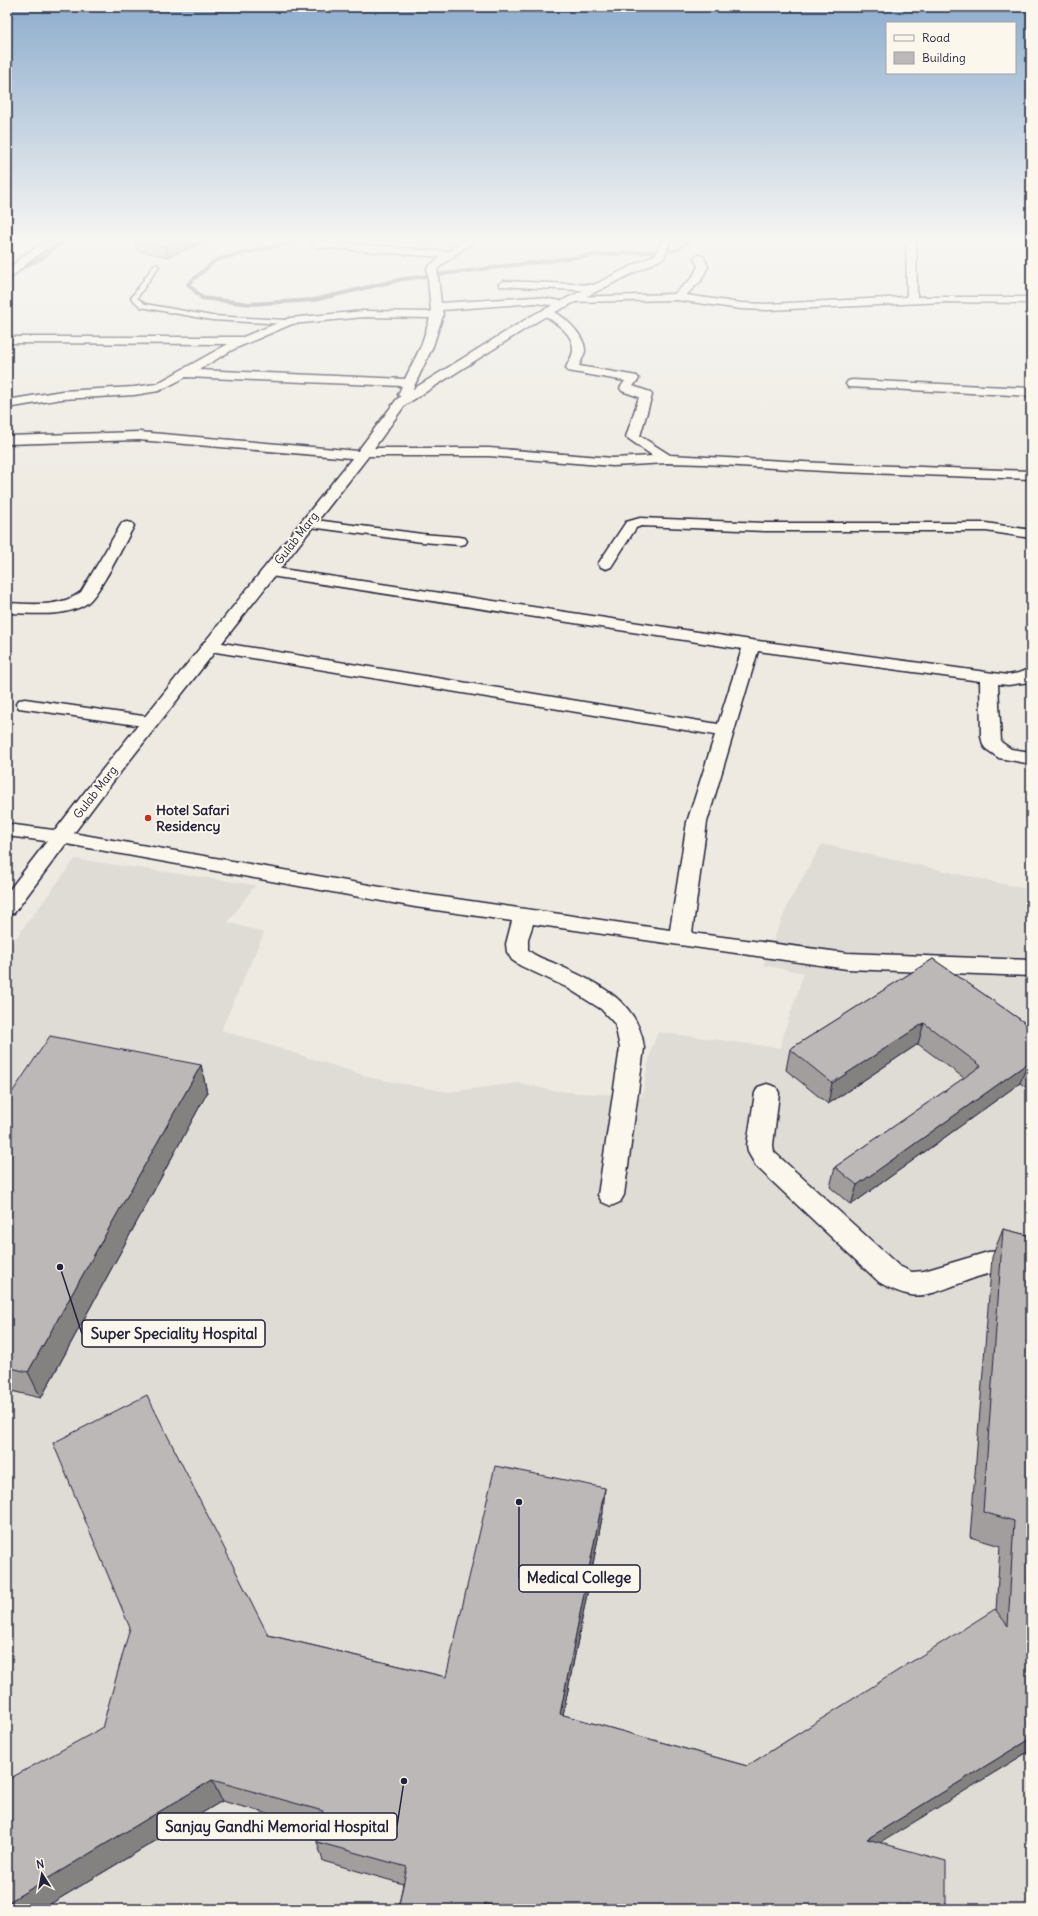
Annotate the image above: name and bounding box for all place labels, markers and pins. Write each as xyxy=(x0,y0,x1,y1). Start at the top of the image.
place label: Hotel Safari Residency xyxy=(156,801,229,835)
marker: Hotel Safari Residency xyxy=(143,813,153,823)
callout: Super Speciality Hospital xyxy=(82,1320,265,1347)
callout: Medical College xyxy=(519,1565,640,1592)
callout: Sanjay Gandhi Memorial Hospital xyxy=(157,1813,397,1840)

